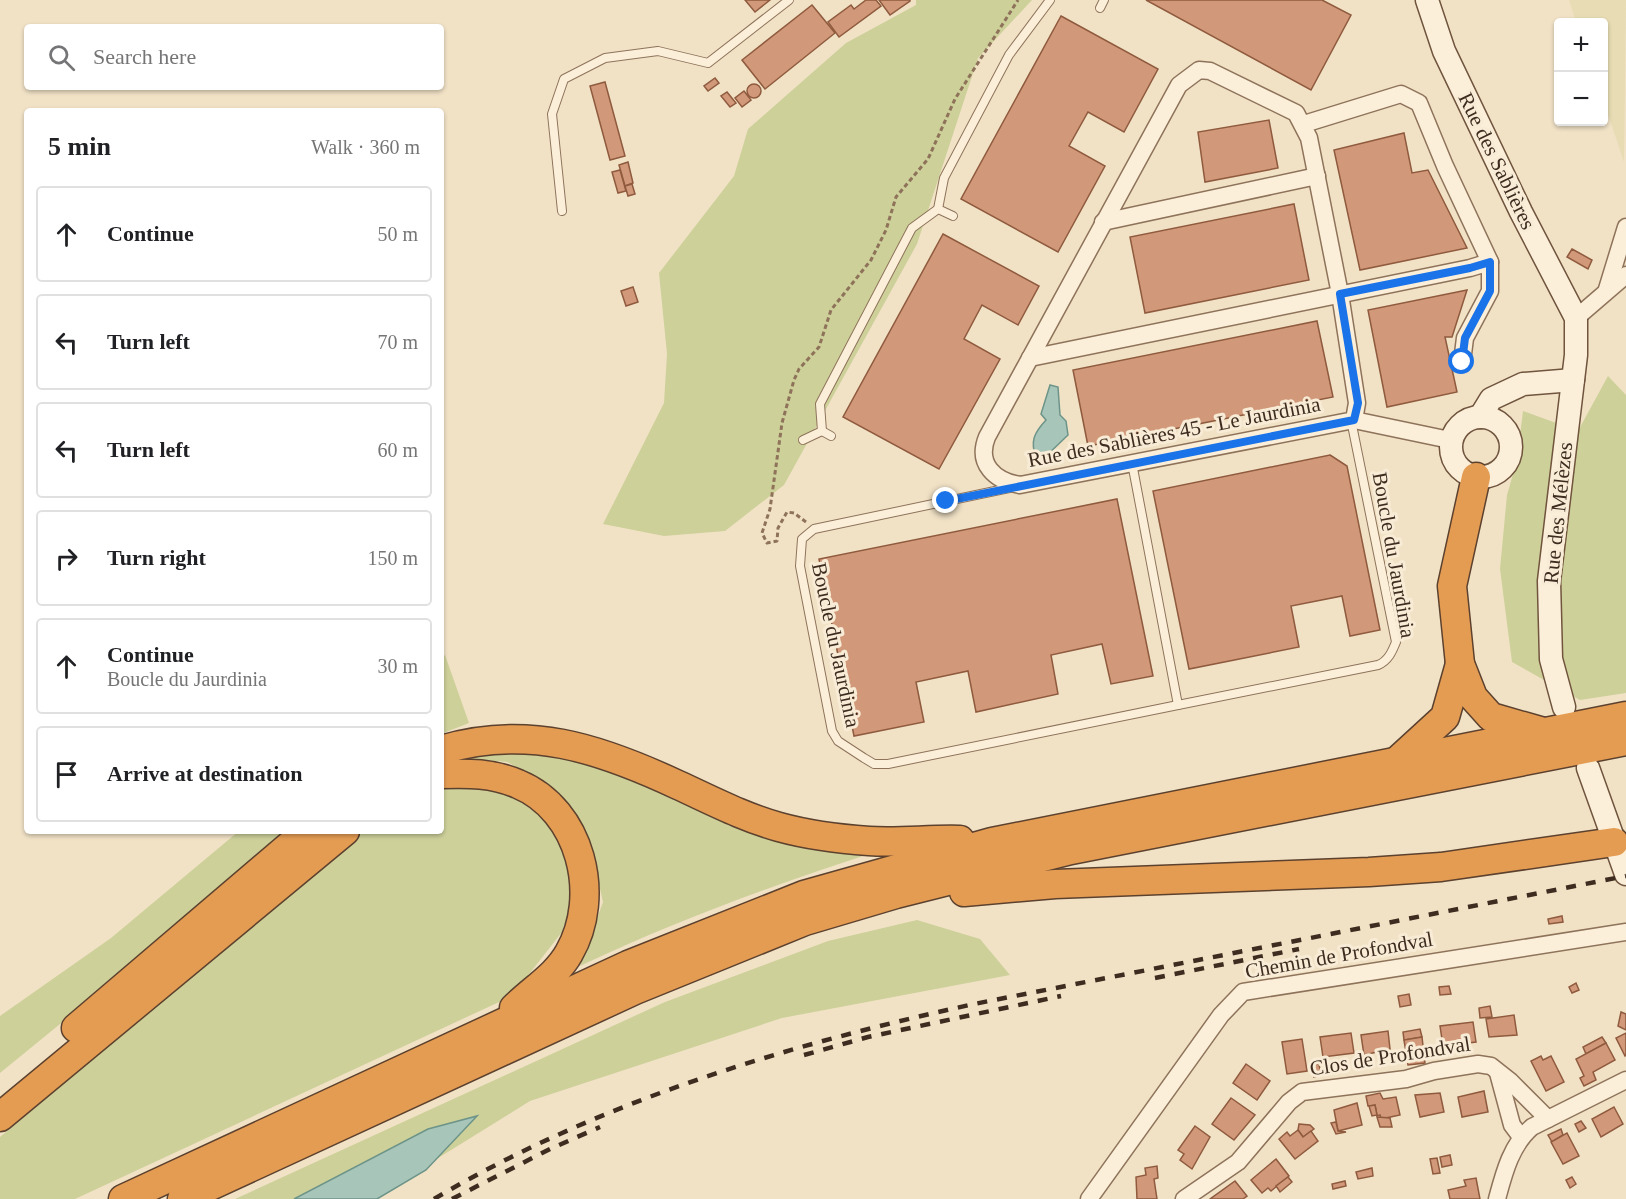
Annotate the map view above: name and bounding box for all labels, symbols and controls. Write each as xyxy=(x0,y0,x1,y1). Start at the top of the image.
map controls xyxy=(1554,18,1608,126)
button: + xyxy=(1554,18,1608,72)
search box xyxy=(24,24,444,90)
icon: search xyxy=(45,41,78,74)
text: Search here xyxy=(93,44,196,69)
button: − xyxy=(1554,72,1608,126)
street label: Rue des Sablières xyxy=(1453,89,1541,233)
text: 5 min xyxy=(48,132,111,161)
text: Walk · 360 m xyxy=(311,136,420,158)
icon: ahead xyxy=(50,218,83,251)
text: Continue xyxy=(107,221,194,246)
text: 50 m xyxy=(377,223,418,245)
icon: left xyxy=(50,326,83,359)
text: Turn left xyxy=(107,329,190,354)
text: 70 m xyxy=(377,331,418,353)
route start xyxy=(1448,348,1474,374)
street label: Rue des Sablières 45 - Le Jaurdinia xyxy=(1026,392,1323,472)
icon: left xyxy=(50,434,83,467)
text: Turn left xyxy=(107,437,190,462)
text: 60 m xyxy=(377,439,418,461)
street label: Rue des Mélèzes xyxy=(1539,441,1577,585)
street label: Boucle du Jaurdinia xyxy=(1368,470,1421,640)
route end xyxy=(932,487,958,513)
icon: right xyxy=(50,542,83,575)
text: Turn right xyxy=(107,545,206,570)
text: 150 m xyxy=(367,547,418,569)
street label: Boucle du Jaurdinia xyxy=(807,560,865,730)
text: Continue xyxy=(107,642,194,667)
icon: ahead xyxy=(50,650,83,683)
text: 30 m xyxy=(377,655,418,677)
text: Boucle du Jaurdinia xyxy=(107,668,267,690)
icon: arrive xyxy=(50,758,83,791)
text: Arrive at destination xyxy=(107,761,303,786)
street label: Chemin de Profondval xyxy=(1243,927,1435,983)
street label: Clos de Profondval xyxy=(1308,1031,1472,1081)

